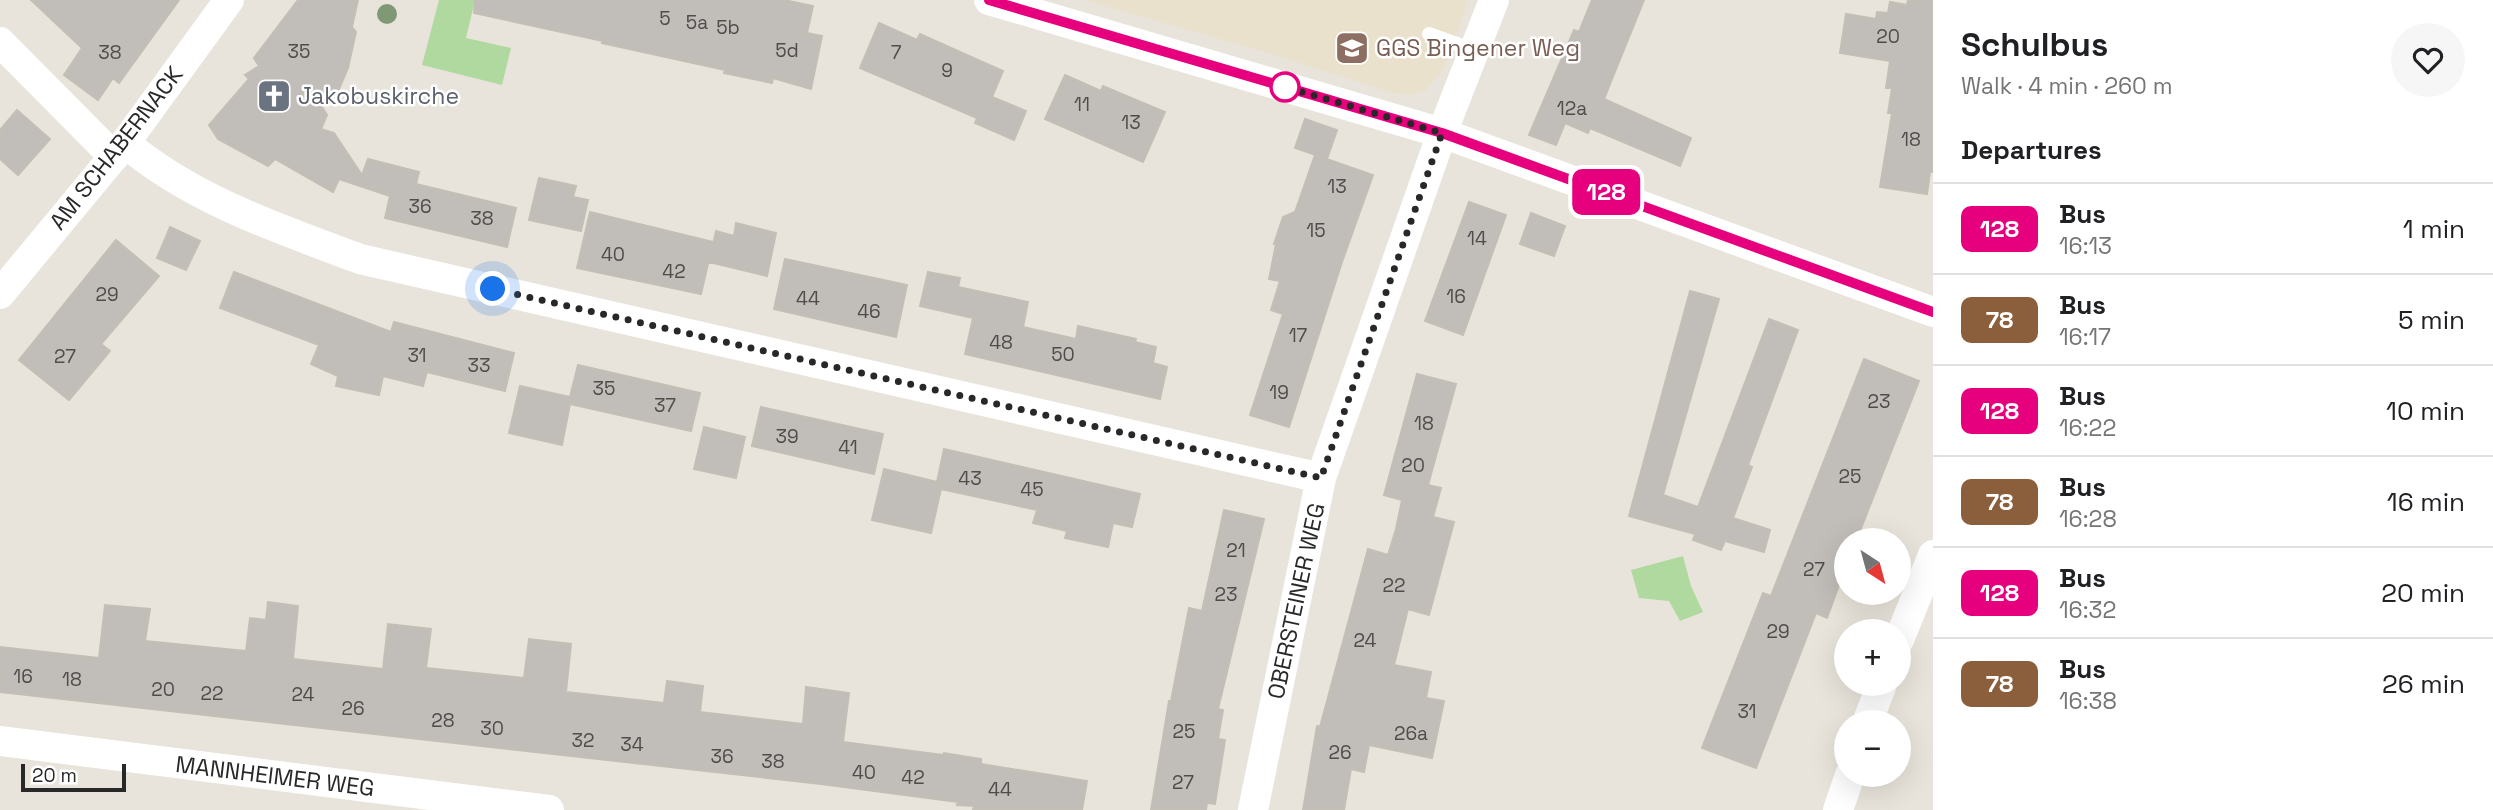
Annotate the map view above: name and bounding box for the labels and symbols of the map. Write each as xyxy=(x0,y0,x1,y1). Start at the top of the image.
house number: 5 xyxy=(659,6,671,31)
house number: 5a xyxy=(686,10,708,35)
house number: 5b xyxy=(716,15,740,40)
house number: 20 xyxy=(1876,24,1900,49)
school or university icon: GGS Bingener Weg xyxy=(1333,29,1371,67)
place label: GGS Bingener Weg xyxy=(1376,33,1580,63)
house number: 5d xyxy=(775,38,799,63)
house number: 35 xyxy=(288,39,310,64)
house number: 38 xyxy=(98,40,122,65)
house number: 7 xyxy=(891,40,902,65)
house number: 9 xyxy=(941,58,953,83)
street label: AM SCHABERNACK xyxy=(43,60,189,236)
unlabelled marker xyxy=(1270,72,1300,102)
church icon: Jakobuskirche xyxy=(255,77,293,115)
place label: Jakobuskirche xyxy=(298,81,459,111)
house number: 11 xyxy=(1074,92,1090,117)
house number: 12a xyxy=(1557,96,1587,121)
house number: 13 xyxy=(1121,110,1141,135)
house number: 18 xyxy=(1901,127,1921,152)
line badge: 128 xyxy=(1566,169,1646,215)
house number: 13 xyxy=(1327,174,1347,199)
house number: 36 xyxy=(408,194,432,219)
house number: 38 xyxy=(470,206,494,231)
house number: 15 xyxy=(1306,218,1326,243)
house number: 14 xyxy=(1467,226,1487,251)
house number: 40 xyxy=(601,242,625,267)
house number: 42 xyxy=(662,259,686,284)
your location xyxy=(475,271,510,306)
house number: 29 xyxy=(95,282,119,307)
house number: 16 xyxy=(1446,284,1466,309)
house number: 44 xyxy=(796,286,820,311)
house number: 46 xyxy=(857,299,881,324)
house number: 17 xyxy=(1289,323,1308,348)
house number: 48 xyxy=(989,330,1013,355)
house number: 50 xyxy=(1051,342,1075,367)
house number: 31 xyxy=(407,343,427,368)
house number: 27 xyxy=(54,344,76,369)
house number: 33 xyxy=(468,353,490,378)
house number: 35 xyxy=(593,376,615,401)
house number: 19 xyxy=(1269,380,1289,405)
house number: 23 xyxy=(1868,389,1890,414)
house number: 37 xyxy=(654,393,676,418)
house number: 18 xyxy=(1414,411,1434,436)
house number: 39 xyxy=(775,424,799,449)
house number: 41 xyxy=(838,435,858,460)
house number: 20 xyxy=(1401,453,1425,478)
house number: 25 xyxy=(1839,464,1861,489)
house number: 43 xyxy=(958,466,982,491)
house number: 45 xyxy=(1020,477,1044,502)
street label: OBERSTEINER WEG xyxy=(1261,500,1331,702)
north arrow xyxy=(1834,528,1911,606)
house number: 21 xyxy=(1226,538,1246,563)
house number: 27 xyxy=(1803,557,1825,582)
house number: 22 xyxy=(1383,573,1405,598)
house number: 23 xyxy=(1215,582,1237,607)
house number: 29 xyxy=(1766,619,1790,644)
house number: 24 xyxy=(1354,628,1377,653)
house number: 16 xyxy=(13,664,33,689)
house number: 18 xyxy=(62,667,82,692)
house number: 20 xyxy=(151,677,175,702)
house number: 22 xyxy=(201,681,223,706)
house number: 24 xyxy=(292,682,315,707)
house number: 26 xyxy=(341,696,365,721)
house number: 31 xyxy=(1737,699,1757,724)
house number: 28 xyxy=(431,708,455,733)
house number: 30 xyxy=(480,716,504,741)
house number: 25 xyxy=(1173,719,1195,744)
house number: 26a xyxy=(1394,721,1428,746)
house number: 32 xyxy=(572,728,594,753)
house number: 34 xyxy=(620,732,644,757)
house number: 26 xyxy=(1328,740,1352,765)
house number: 36 xyxy=(710,744,734,769)
street label: MANNHEIMER WEG xyxy=(174,749,376,803)
house number: 38 xyxy=(761,749,785,774)
house number: 40 xyxy=(852,760,876,785)
scale bar xyxy=(21,761,126,793)
house number: 42 xyxy=(901,765,925,790)
house number: 27 xyxy=(1172,770,1194,795)
house number: 44 xyxy=(988,777,1012,802)

